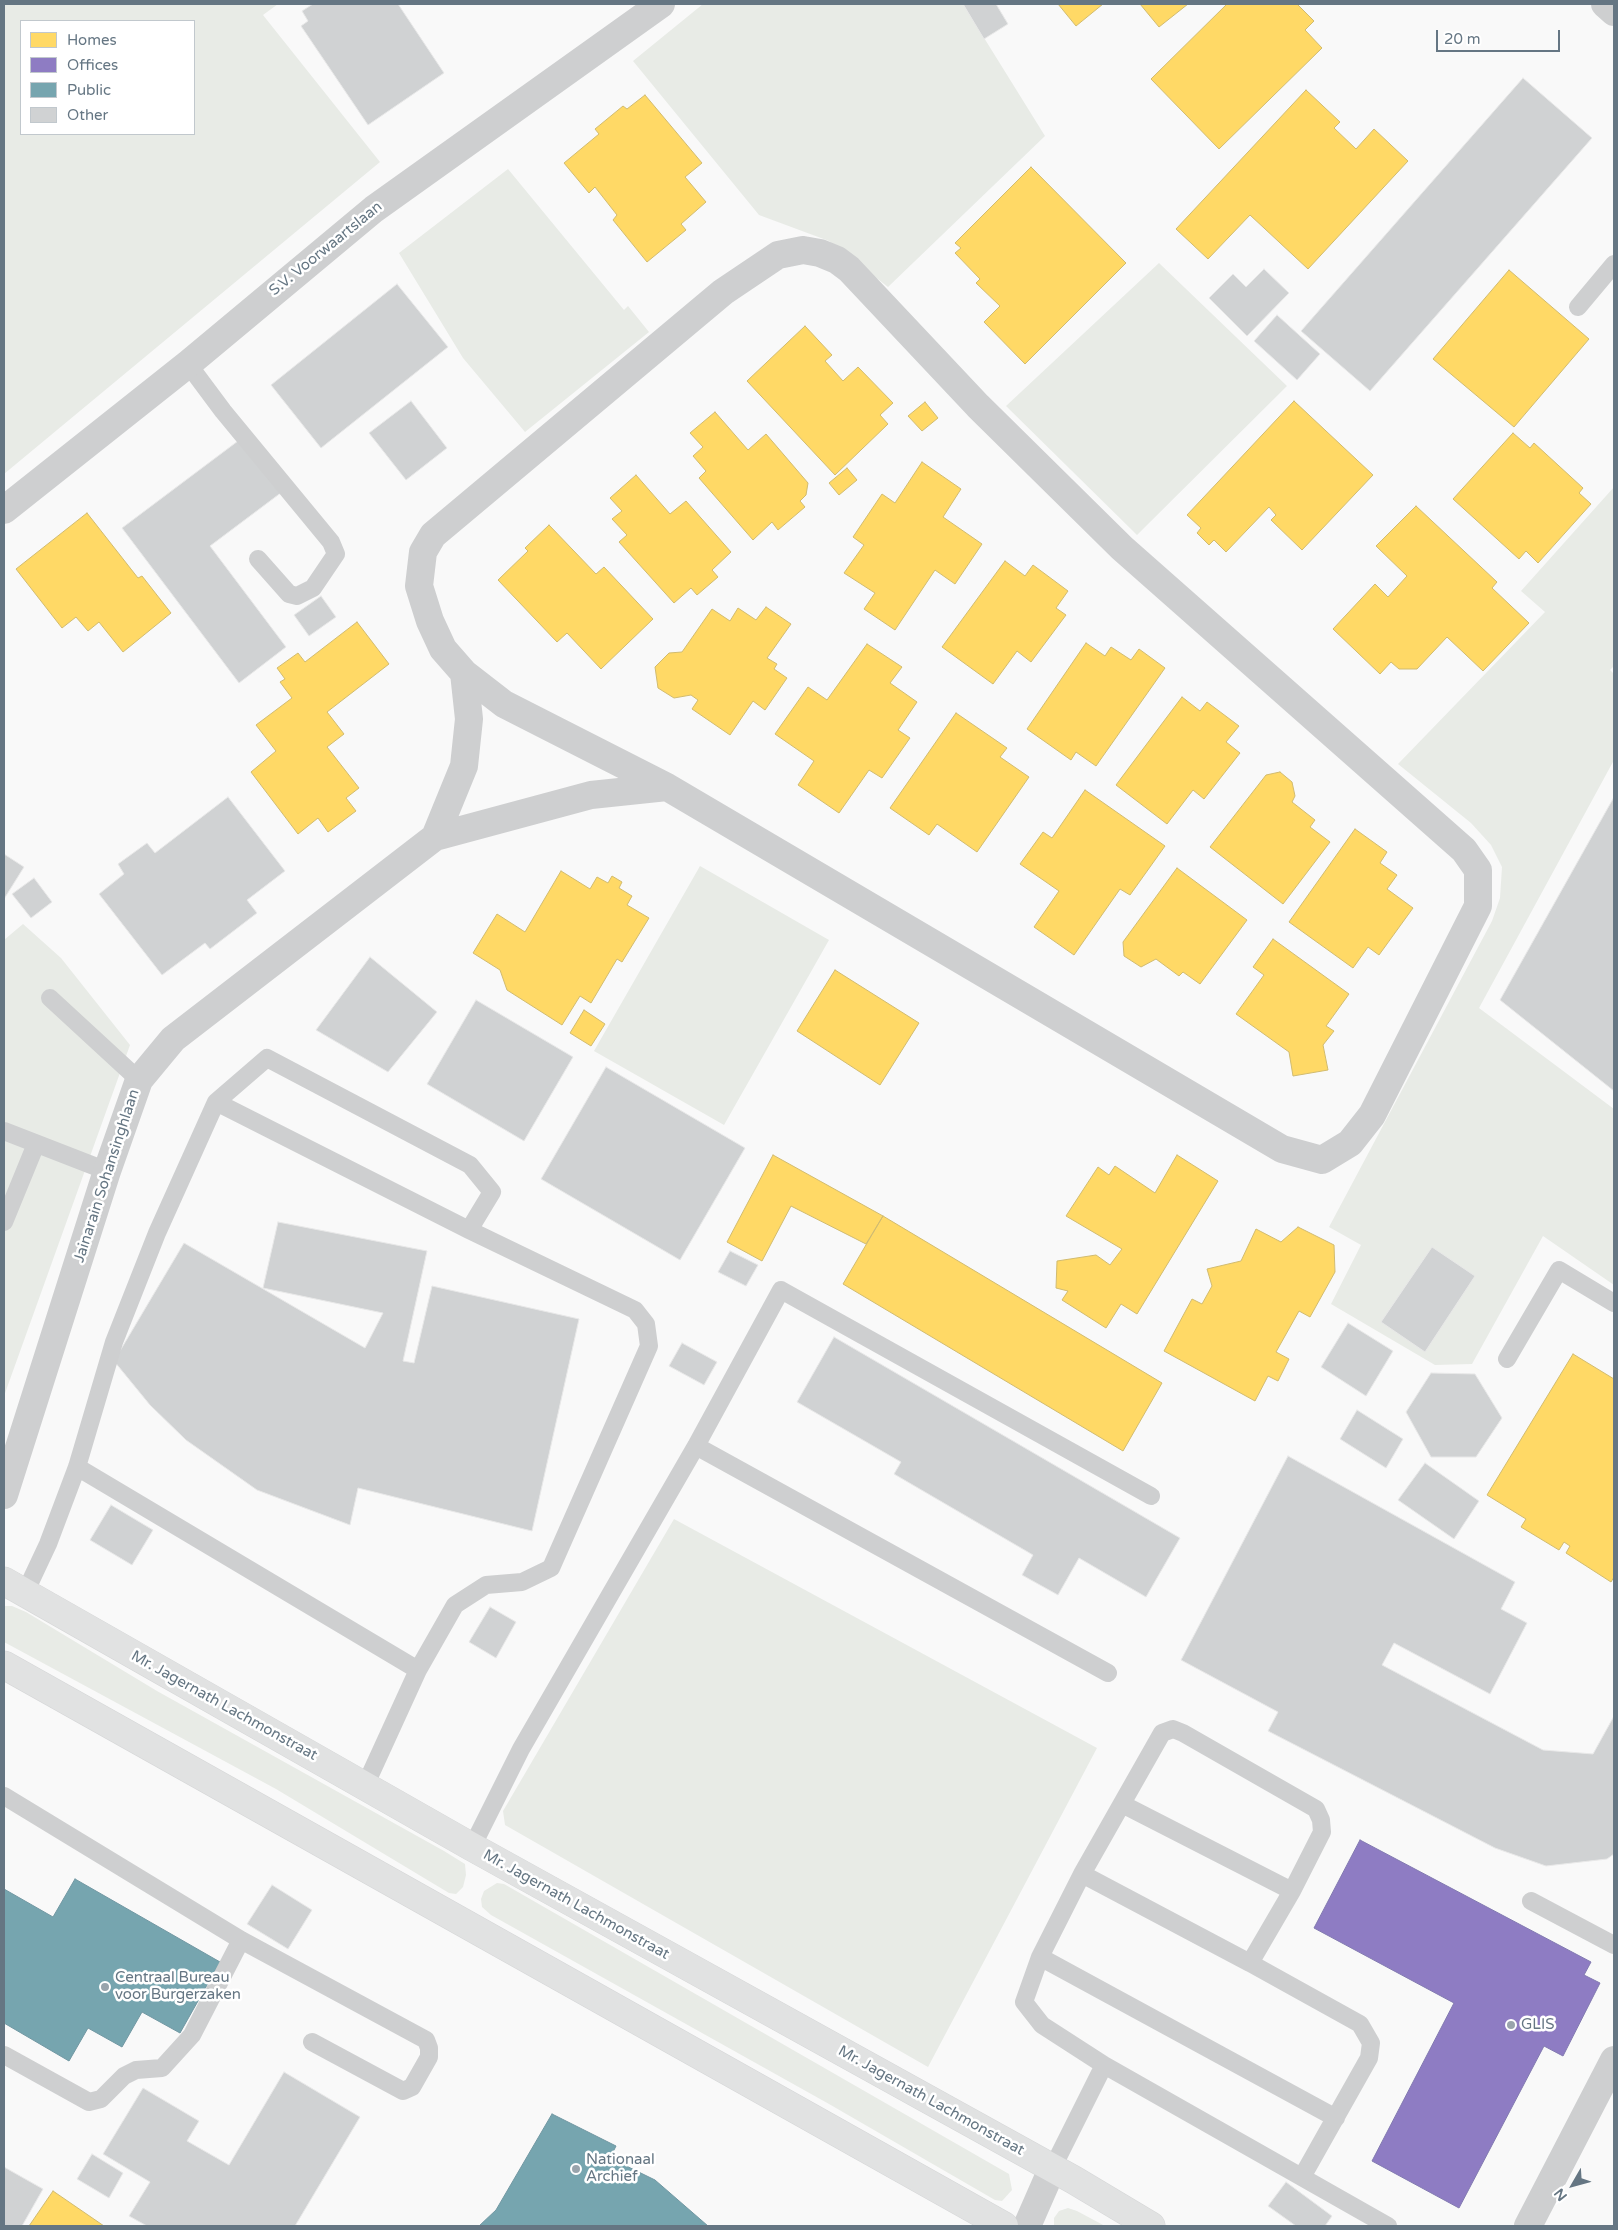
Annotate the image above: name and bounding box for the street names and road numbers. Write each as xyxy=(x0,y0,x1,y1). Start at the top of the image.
street label: S.V. Voorwaartslaan xyxy=(266,198,386,300)
street label: Jainarain Sohansinghlaan xyxy=(70,1087,144,1265)
street label: Mr. Jagernath Lachmonstraat xyxy=(128,1647,320,1765)
street label: Mr. Jagernath Lachmonstraat xyxy=(480,1846,672,1964)
street label: Mr. Jagernath Lachmonstraat xyxy=(835,2042,1027,2160)

